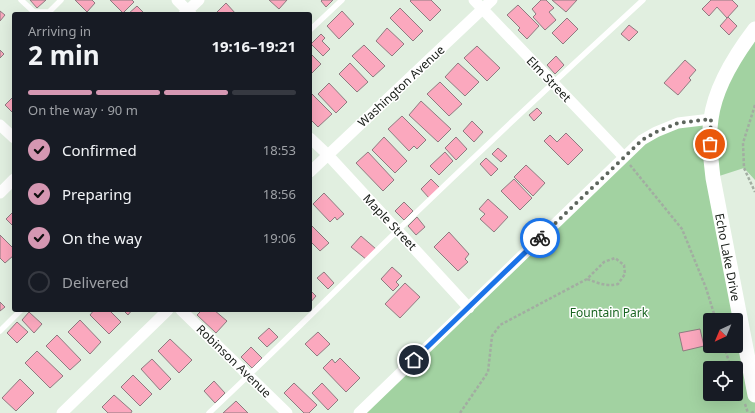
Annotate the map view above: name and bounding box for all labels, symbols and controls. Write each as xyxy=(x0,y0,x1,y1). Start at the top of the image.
text: Arriving in xyxy=(28,22,91,40)
text: 19:16–19:21 xyxy=(211,36,296,56)
text: 2 min xyxy=(28,37,100,73)
street label: Washington Avenue xyxy=(354,41,448,131)
street label: Elm Street xyxy=(523,52,576,106)
text: On the way · 90 m xyxy=(28,101,138,119)
pin xyxy=(693,127,727,161)
icon: bag xyxy=(699,133,721,155)
icon: check xyxy=(28,139,50,161)
text: Confirmed xyxy=(62,140,137,160)
text: 18:53 xyxy=(263,141,296,159)
icon: check xyxy=(28,183,50,205)
text: Preparing xyxy=(62,184,132,204)
text: 18:56 xyxy=(263,185,296,203)
street label: Maple Street xyxy=(359,190,421,254)
street label: Echo Lake Drive xyxy=(711,212,745,303)
courier xyxy=(520,218,560,258)
icon: check xyxy=(28,227,50,249)
icon: bike xyxy=(529,227,551,249)
text: On the way xyxy=(62,228,142,248)
text: 19:06 xyxy=(263,229,296,247)
text: Delivered xyxy=(62,272,129,292)
park label: Fountain Park xyxy=(570,304,649,321)
north arrow xyxy=(703,313,743,353)
map controls xyxy=(703,313,743,401)
street label: Robinson Avenue xyxy=(193,321,275,401)
pin xyxy=(397,343,431,377)
icon: home xyxy=(403,349,425,371)
button: locate xyxy=(703,361,743,401)

